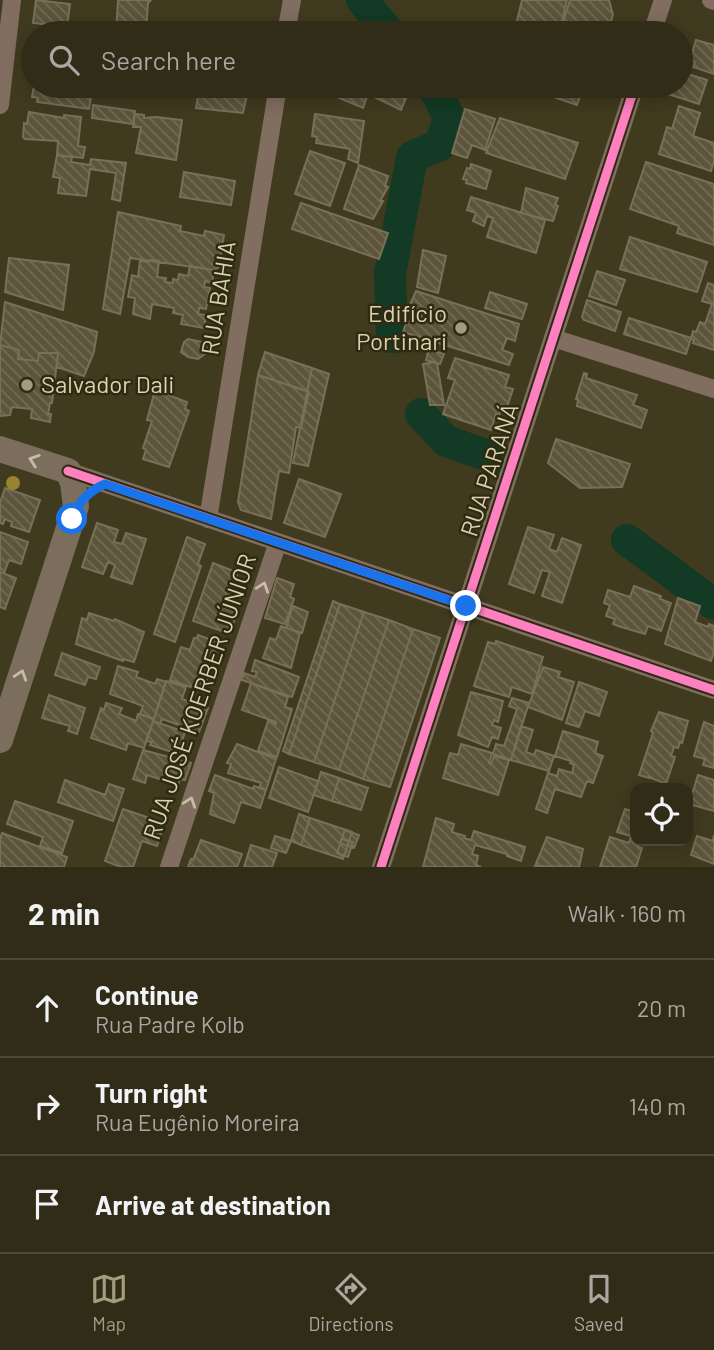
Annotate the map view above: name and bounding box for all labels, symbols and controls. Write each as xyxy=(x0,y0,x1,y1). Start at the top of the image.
search box xyxy=(21,21,693,98)
icon: search xyxy=(45,41,83,79)
text: Search here xyxy=(101,44,236,75)
street label: RUA BAHIA xyxy=(194,239,241,357)
place label: Edifício Portinari xyxy=(356,298,447,355)
marker: Edifício Portinari xyxy=(453,320,469,336)
place label: Salvador Dali xyxy=(41,369,174,398)
marker: Salvador Dali xyxy=(19,377,35,393)
street label: RUA PARANÁ xyxy=(453,399,524,540)
one-way arrow xyxy=(28,454,40,468)
route start xyxy=(56,503,87,534)
street label: RUA JOSÉ KOERBER JÚNIOR xyxy=(136,550,261,843)
one-way arrow xyxy=(255,581,269,593)
route end xyxy=(450,590,481,621)
one-way arrow xyxy=(13,670,27,682)
map controls xyxy=(630,783,693,846)
button: locate xyxy=(630,783,693,846)
one-way arrow xyxy=(182,797,196,809)
text: 2 min xyxy=(28,895,100,931)
text: Walk · 160 m xyxy=(568,899,686,927)
text: Continue xyxy=(95,979,199,1010)
icon: ahead xyxy=(28,989,66,1027)
text: 20 m xyxy=(637,994,686,1022)
text: Rua Padre Kolb xyxy=(95,1010,245,1038)
text: Turn right xyxy=(95,1077,208,1108)
icon: right xyxy=(28,1087,66,1125)
text: 140 m xyxy=(629,1092,686,1120)
text: Rua Eugênio Moreira xyxy=(95,1108,299,1136)
icon: arrive xyxy=(28,1185,66,1223)
text: Arrive at destination xyxy=(95,1189,331,1220)
tab: Map xyxy=(90,1270,128,1335)
tab: Directions xyxy=(309,1270,394,1335)
tab: Saved xyxy=(574,1270,624,1335)

